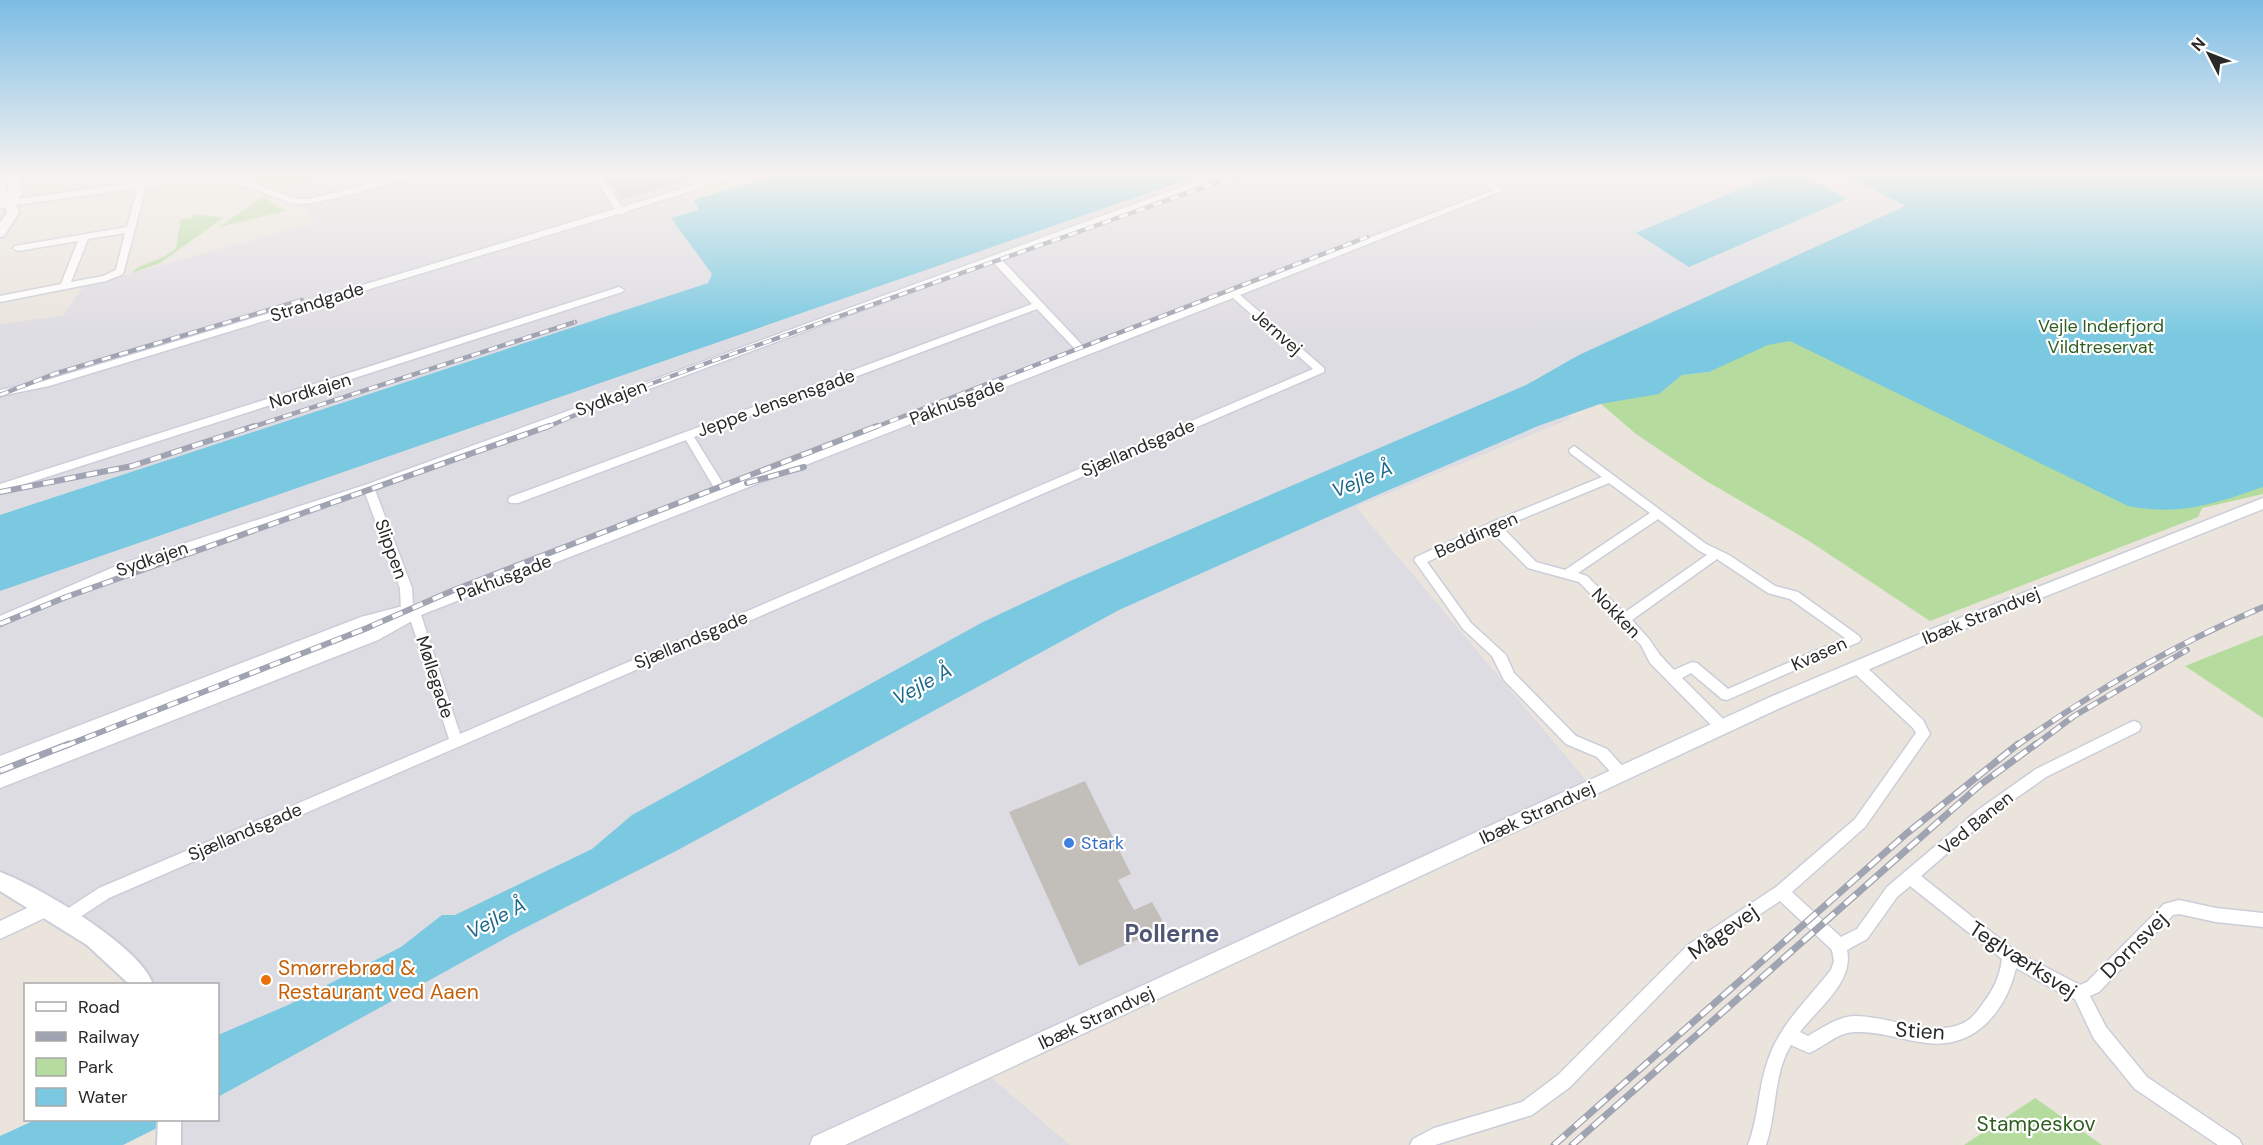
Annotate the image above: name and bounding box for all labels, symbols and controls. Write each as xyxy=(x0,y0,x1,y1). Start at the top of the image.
north arrow xyxy=(2179,24,2239,84)
text: N xyxy=(2187,33,2210,56)
street label: Strandgade xyxy=(267,276,367,328)
street label: Jernvej xyxy=(1247,303,1307,361)
park label: Vejle Inderfjord Vildtreservat xyxy=(2038,314,2164,359)
street label: Jeppe Jensensgade xyxy=(694,363,858,443)
street label: Nordkajen xyxy=(266,367,354,415)
street label: Pakhusgade xyxy=(906,373,1008,431)
street label: Sydkajen xyxy=(572,374,650,422)
street label: Sjællandsgade xyxy=(1078,413,1198,483)
water label: Vejle Å xyxy=(1328,455,1396,503)
street label: Beddingen xyxy=(1431,506,1521,564)
street label: Slippen xyxy=(369,516,413,582)
street label: Sydkajen xyxy=(113,536,191,582)
street label: Pakhusgade xyxy=(453,549,555,607)
street label: Ibæk Strandvej xyxy=(1919,581,2043,651)
street label: Nokken xyxy=(1586,583,1646,643)
street label: Sjællandsgade xyxy=(631,605,751,675)
street label: Kvasen xyxy=(1787,631,1851,677)
street label: Møllegade xyxy=(410,633,460,721)
water label: Vejle Å xyxy=(888,657,956,711)
street label: Ibæk Strandvej xyxy=(1475,776,1599,850)
street label: Ved Banen xyxy=(1934,786,2018,860)
street label: Sjællandsgade xyxy=(185,797,305,867)
place label: Stark xyxy=(1081,831,1124,855)
marker: Stark xyxy=(1062,836,1076,850)
water label: Vejle Å xyxy=(462,892,530,944)
street label: Mågevej xyxy=(1682,898,1764,966)
street label: Dornsvej xyxy=(2094,905,2174,985)
street label: Teglværksvej xyxy=(1964,915,2082,1005)
district label: Pollerne xyxy=(1124,918,1220,949)
place label: Smørrebrød & Restaurant ved Aaen xyxy=(278,954,479,1006)
marker: Smørrebrød & Restaurant ved Aaen xyxy=(259,973,273,987)
street label: Ibæk Strandvej xyxy=(1034,981,1158,1055)
legend xyxy=(24,983,219,1121)
text: Road xyxy=(78,995,120,1019)
street label: Stien xyxy=(1894,1015,1946,1047)
text: Railway xyxy=(78,1025,140,1049)
text: Park xyxy=(78,1055,114,1079)
text: Water xyxy=(78,1085,128,1109)
park label: Stampeskov xyxy=(1977,1110,2096,1138)

